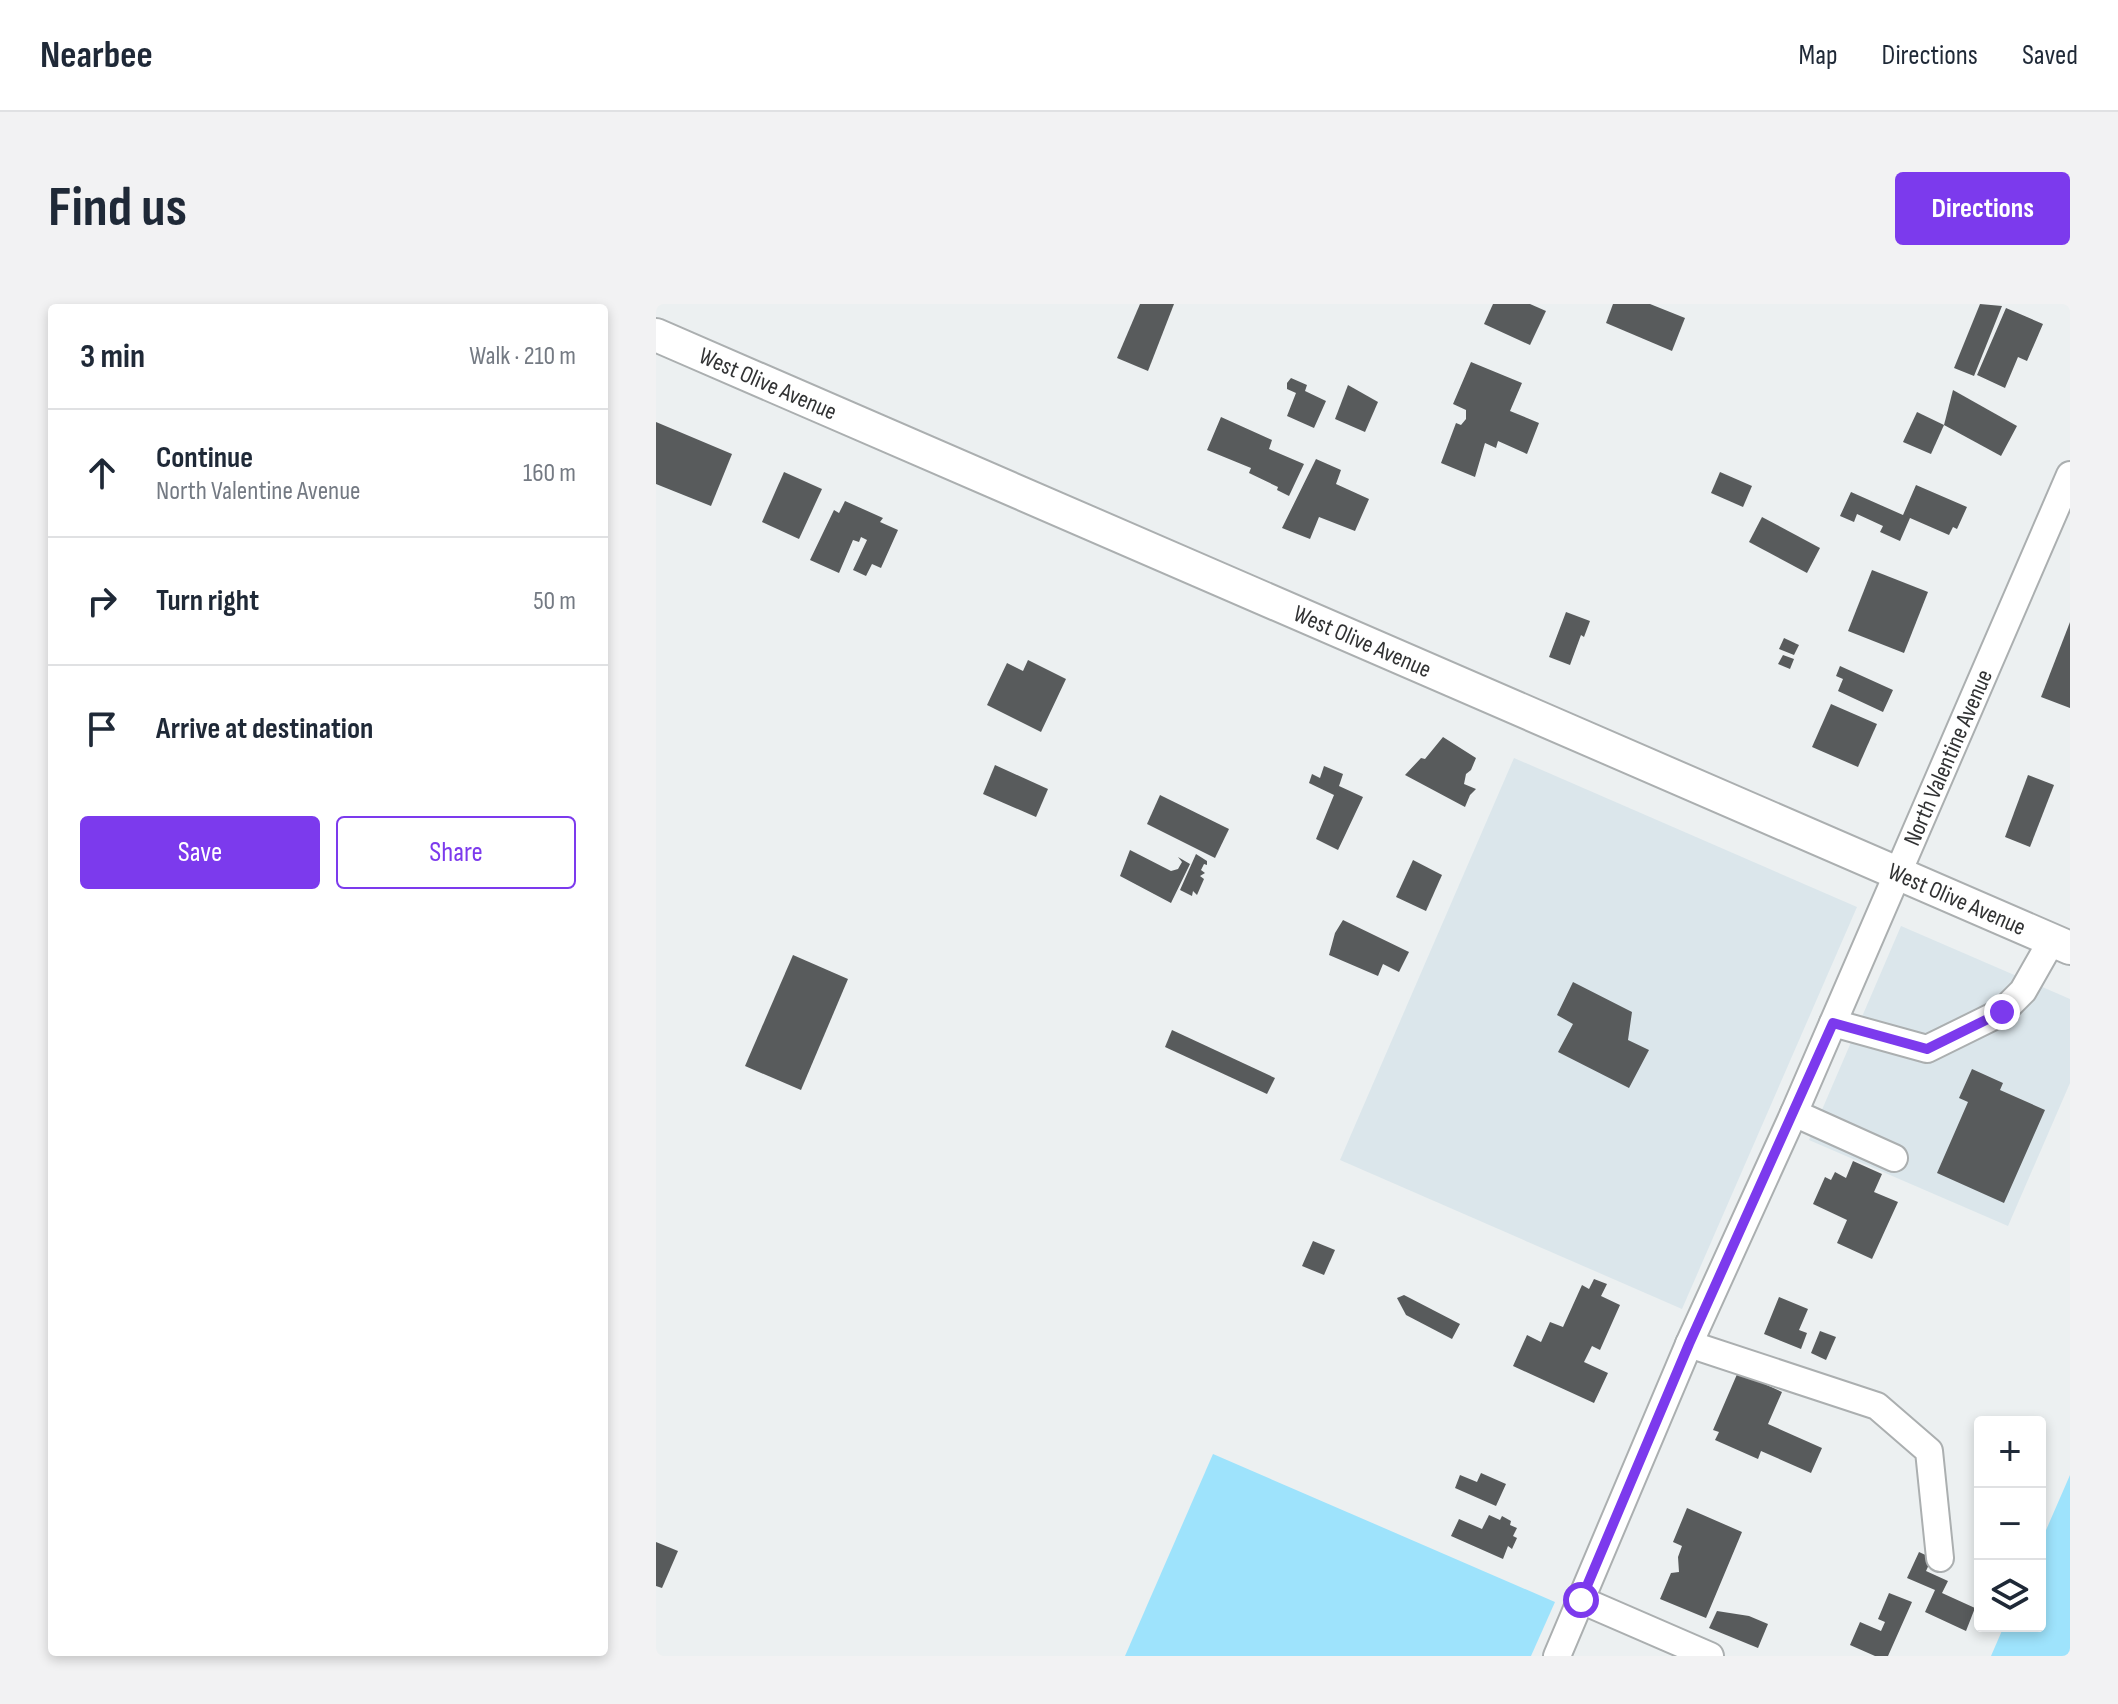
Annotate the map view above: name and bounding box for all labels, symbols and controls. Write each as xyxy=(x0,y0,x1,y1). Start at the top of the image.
text: Nearbee xyxy=(40,33,153,78)
text: Map xyxy=(1799,39,1838,72)
text: Directions xyxy=(1882,39,1978,72)
text: Saved xyxy=(2022,39,2078,72)
button: Directions xyxy=(1895,172,2070,245)
text: Find us xyxy=(48,175,187,242)
text: 3 min xyxy=(80,336,145,377)
text: Walk · 210 m xyxy=(469,341,576,372)
street label: West Olive Avenue xyxy=(694,341,841,427)
text: Continue xyxy=(156,440,253,476)
icon: ahead xyxy=(80,451,124,495)
text: 160 m xyxy=(523,458,576,489)
text: North Valentine Avenue xyxy=(156,476,361,507)
icon: right xyxy=(80,579,124,623)
text: Turn right xyxy=(156,583,259,619)
text: 50 m xyxy=(533,586,576,617)
street label: West Olive Avenue xyxy=(1289,599,1436,684)
street label: North Valentine Avenue xyxy=(1897,665,1999,850)
icon: arrive xyxy=(80,707,124,751)
text: Arrive at destination xyxy=(156,711,373,747)
button: Save xyxy=(80,816,320,889)
button: Share xyxy=(336,816,576,889)
street label: West Olive Avenue xyxy=(1883,857,2030,942)
route end xyxy=(1984,994,2020,1030)
map controls xyxy=(1974,1416,2046,1632)
button: + xyxy=(1974,1416,2046,1488)
button: − xyxy=(1974,1488,2046,1560)
button: layers xyxy=(1974,1560,2046,1632)
route start xyxy=(1563,1582,1599,1618)

